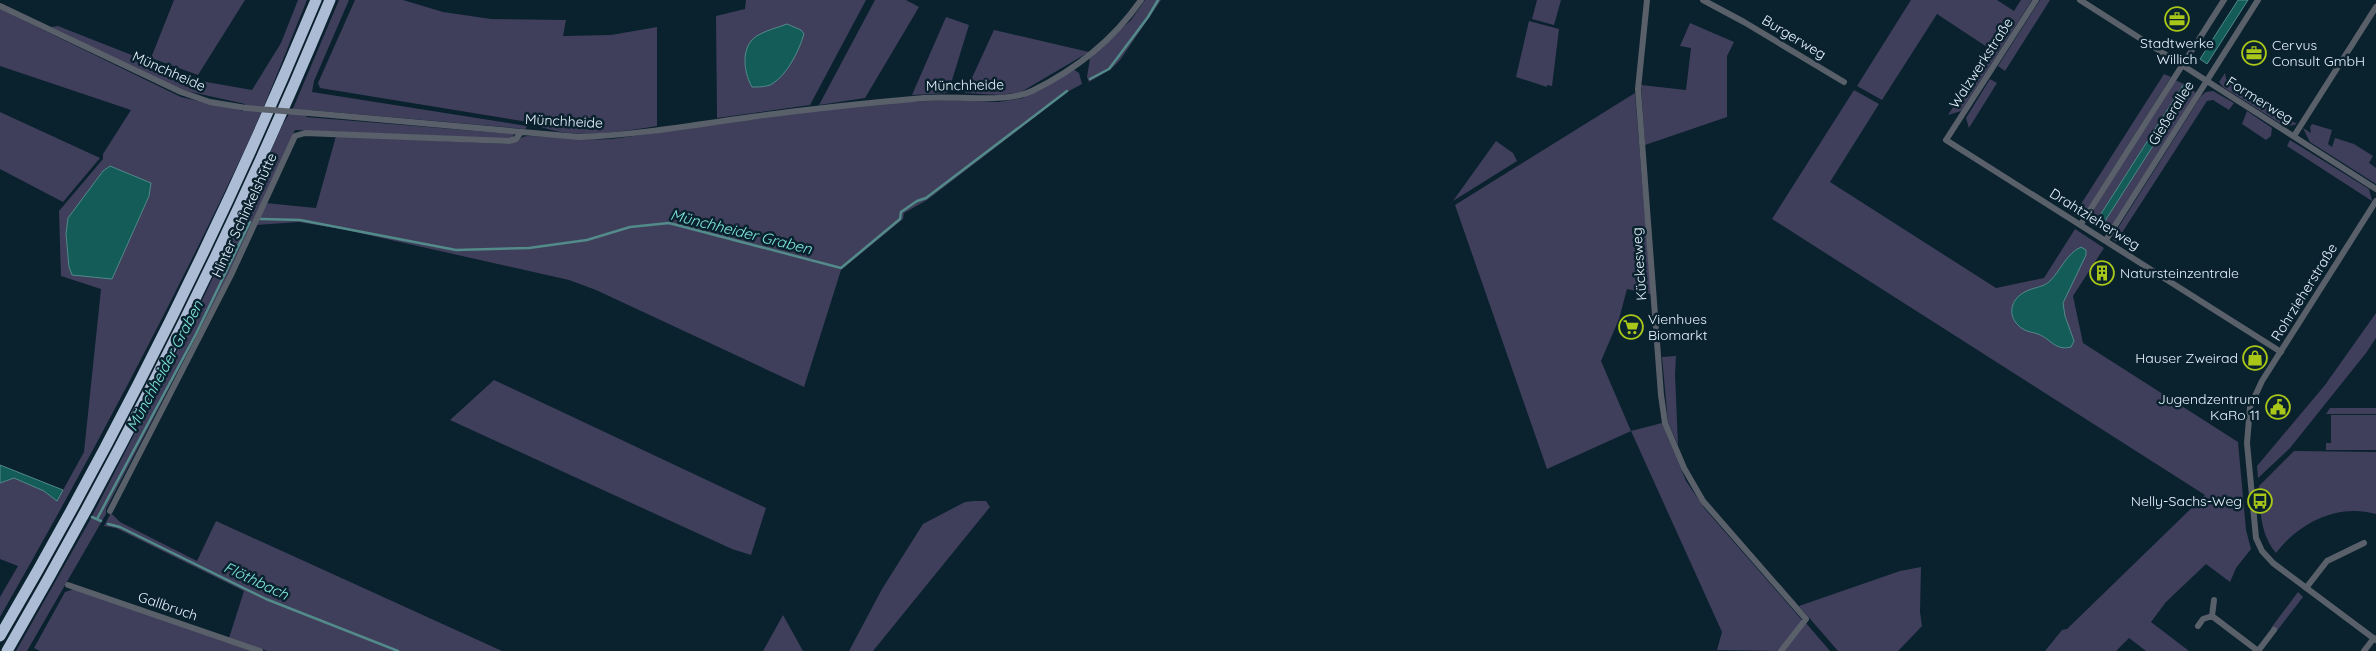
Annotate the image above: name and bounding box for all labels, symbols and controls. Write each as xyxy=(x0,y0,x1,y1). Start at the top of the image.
office icon: Stadtwerke Willich xyxy=(2164,6,2190,32)
street label: Burgerweg xyxy=(1759,11,1829,63)
street label: Walzwerkstraße xyxy=(1945,14,2017,112)
place label: Stadtwerke Willich xyxy=(2140,34,2214,68)
place label: Cervus Consult GmbH xyxy=(2272,36,2365,70)
office icon: Cervus Consult GmbH xyxy=(2241,40,2267,66)
street label: Münchheide xyxy=(130,47,208,95)
street label: Formerweg xyxy=(2223,72,2297,128)
street label: Münchheide xyxy=(926,75,1004,95)
street label: Gießerallee xyxy=(2144,77,2198,149)
street label: Münchheide xyxy=(525,110,604,132)
street label: Hinter Schinkelshütte xyxy=(207,150,281,280)
street label: Drahtzieherweg xyxy=(2046,184,2144,254)
water label: Münchheider Graben xyxy=(669,205,814,258)
street label: Kückesweg xyxy=(1627,227,1651,301)
street label: Rohrzieherstraße xyxy=(2267,240,2341,344)
building icon: Natursteinzentrale xyxy=(2089,260,2115,286)
place label: Natursteinzentrale xyxy=(2120,264,2239,282)
water label: Münchheider Graben xyxy=(122,297,207,434)
place label: Vienhues Biomarkt xyxy=(1648,310,1708,344)
supermarket icon: Vienhues Biomarkt xyxy=(1618,314,1644,340)
shop icon: Hauser Zweirad xyxy=(2242,345,2268,371)
place label: Hauser Zweirad xyxy=(2135,349,2238,367)
place label: Jugendzentrum KaRo 11 xyxy=(2158,390,2260,424)
public building icon: Jugendzentrum KaRo 11 xyxy=(2265,394,2291,420)
bus stop icon: Nelly-Sachs-Weg xyxy=(2247,488,2273,514)
place label: Nelly-Sachs-Weg xyxy=(2131,492,2242,510)
water label: Flöthbach xyxy=(221,557,292,604)
street label: Gallbruch xyxy=(136,587,200,625)

